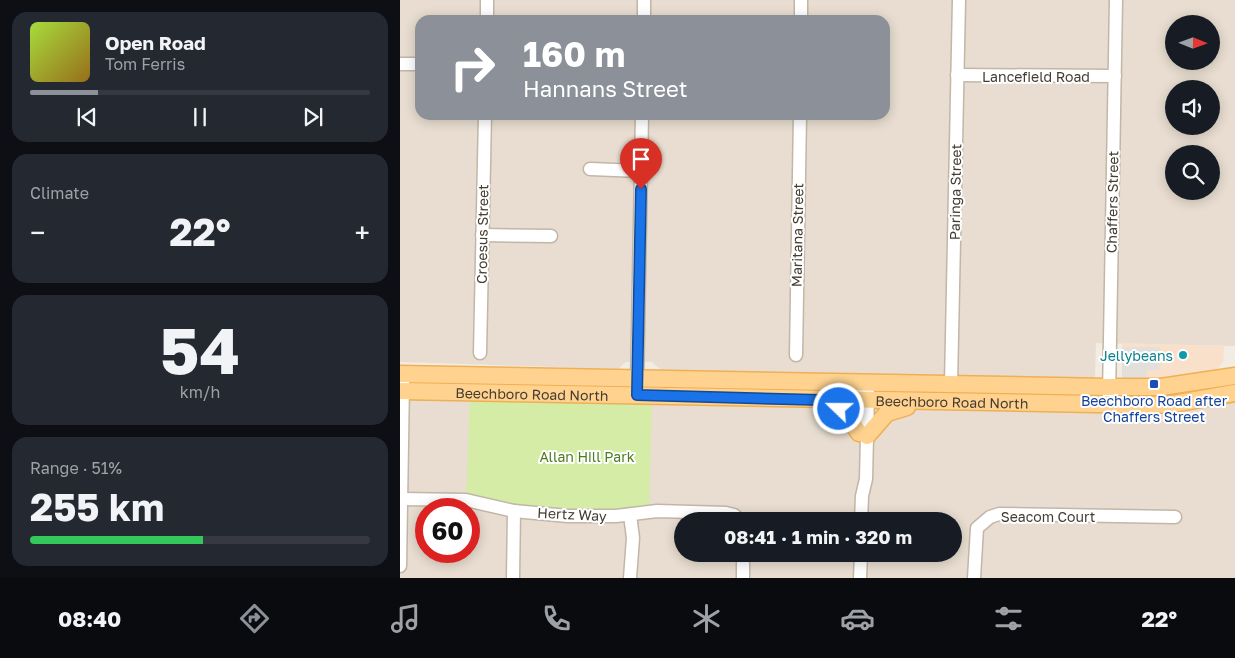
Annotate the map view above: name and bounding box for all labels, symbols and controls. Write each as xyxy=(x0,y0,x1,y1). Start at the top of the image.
north arrow xyxy=(1165,15,1220,70)
map controls xyxy=(1165,15,1220,200)
text: Open Road xyxy=(105,31,206,54)
text: 160 m xyxy=(523,33,625,75)
icon: right xyxy=(440,35,505,100)
text: Tom Ferris xyxy=(105,54,185,74)
street label: Lancefield Road xyxy=(982,68,1090,85)
text: Hannans Street xyxy=(523,75,687,102)
button: sound xyxy=(1165,80,1220,135)
icon: previous xyxy=(73,103,101,131)
icon: pause xyxy=(186,103,214,131)
icon: next xyxy=(299,103,327,131)
pin xyxy=(620,138,662,189)
street label: Paringa Street xyxy=(946,144,964,240)
icon: arrive xyxy=(627,145,655,173)
button: search xyxy=(1165,145,1220,200)
street label: Chaffers Street xyxy=(1103,151,1121,253)
text: Climate xyxy=(30,183,89,203)
street label: Maritana Street xyxy=(788,183,806,287)
street label: Croesus Street xyxy=(473,184,491,284)
text: 22° xyxy=(169,209,231,254)
text: − xyxy=(30,216,45,249)
text: + xyxy=(355,216,370,249)
text: 54 xyxy=(160,310,240,388)
place label: Jellybeans xyxy=(1100,347,1173,364)
marker: Jellybeans xyxy=(1177,349,1189,361)
marker: Beechboro Road after Chaffers Street xyxy=(1148,378,1160,390)
text: km/h xyxy=(180,382,220,402)
position arrow xyxy=(812,382,864,434)
street label: Beechboro Road North xyxy=(455,384,609,403)
street label: Beechboro Road North xyxy=(875,391,1029,411)
place label: Beechboro Road after Chaffers Street xyxy=(1081,392,1228,425)
park label: Allan Hill Park xyxy=(539,448,635,465)
text: Range · 51% xyxy=(30,458,122,478)
text: 255 km xyxy=(30,484,164,529)
speed limit sign: 60 xyxy=(415,498,480,563)
street label: Hertz Way xyxy=(537,504,607,524)
street label: Seacom Court xyxy=(1001,508,1095,525)
text: 08:41 · 1 min · 320 m xyxy=(724,525,912,548)
icon: directions xyxy=(237,601,272,636)
icon: music xyxy=(388,601,423,636)
icon: phone xyxy=(539,601,574,636)
icon: climate xyxy=(689,601,724,636)
icon: car xyxy=(840,601,875,636)
icon: filters xyxy=(991,601,1026,636)
text: 08:40 xyxy=(58,605,121,632)
text: 22° xyxy=(1142,605,1177,632)

